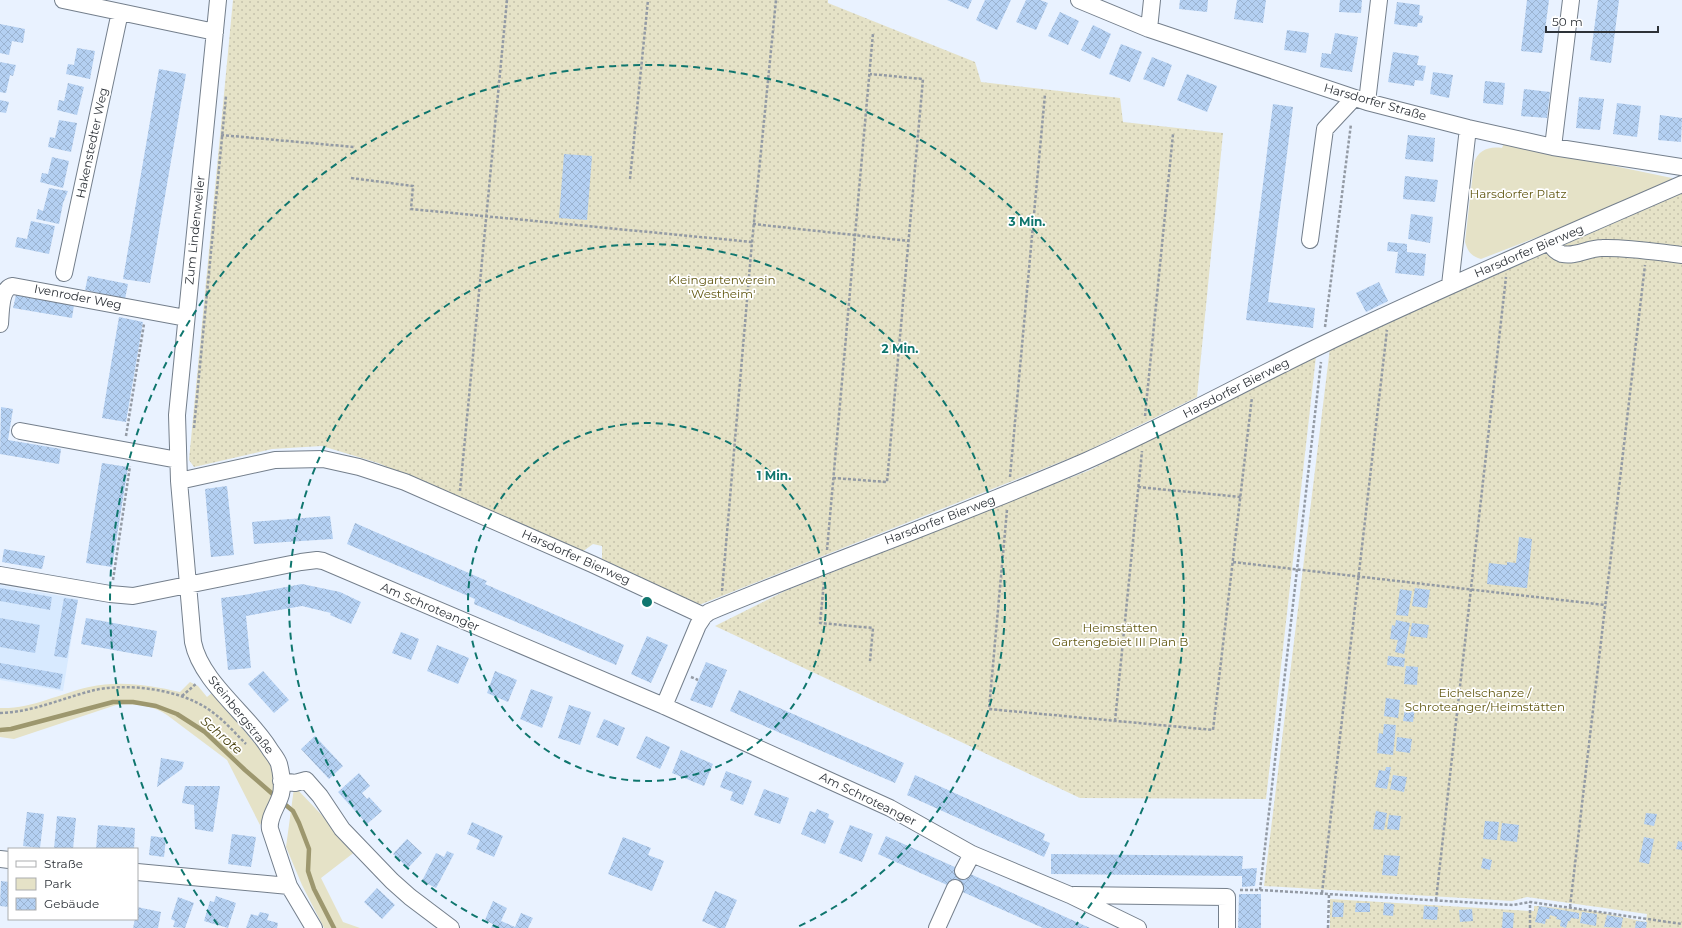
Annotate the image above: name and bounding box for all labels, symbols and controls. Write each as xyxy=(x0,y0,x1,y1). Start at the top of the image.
scale bar xyxy=(1546,8,1658,34)
text: 50 m xyxy=(1552,14,1583,29)
street label: Harsdorfer Straße xyxy=(1322,80,1428,123)
street label: Hakenstedter Weg xyxy=(72,86,111,200)
street label: Zum Lindenweiler xyxy=(181,174,208,285)
park label: Harsdorfer Platz xyxy=(1469,186,1567,201)
text: 3 Min. xyxy=(1007,214,1046,229)
street label: Harsdorfer Bierweg xyxy=(1472,221,1586,280)
park label: Kleingartenverein 'Westheim' xyxy=(668,272,776,301)
street label: Ivenroder Weg xyxy=(33,281,123,312)
text: 2 Min. xyxy=(882,341,918,356)
street label: Harsdorfer Bierweg xyxy=(1180,354,1292,421)
text: 1 Min. xyxy=(757,468,791,483)
street label: Harsdorfer Bierweg xyxy=(882,491,997,548)
street label: Harsdorfer Bierweg xyxy=(519,526,633,587)
street label: Am Schroteanger xyxy=(378,579,482,634)
centre of rings xyxy=(640,595,654,609)
park label: Heimstätten Gartengebiet III Plan B xyxy=(1052,620,1188,649)
street label: Steinbergstraße xyxy=(205,673,278,757)
park label: Eichelschanze / Schroteanger/Heimstätten xyxy=(1405,685,1565,714)
water label: Schrote xyxy=(198,713,246,758)
street label: Am Schroteanger xyxy=(817,769,919,829)
legend xyxy=(8,848,138,920)
text: Straße xyxy=(44,856,83,871)
text: Park xyxy=(44,876,72,891)
text: Gebäude xyxy=(44,896,99,911)

